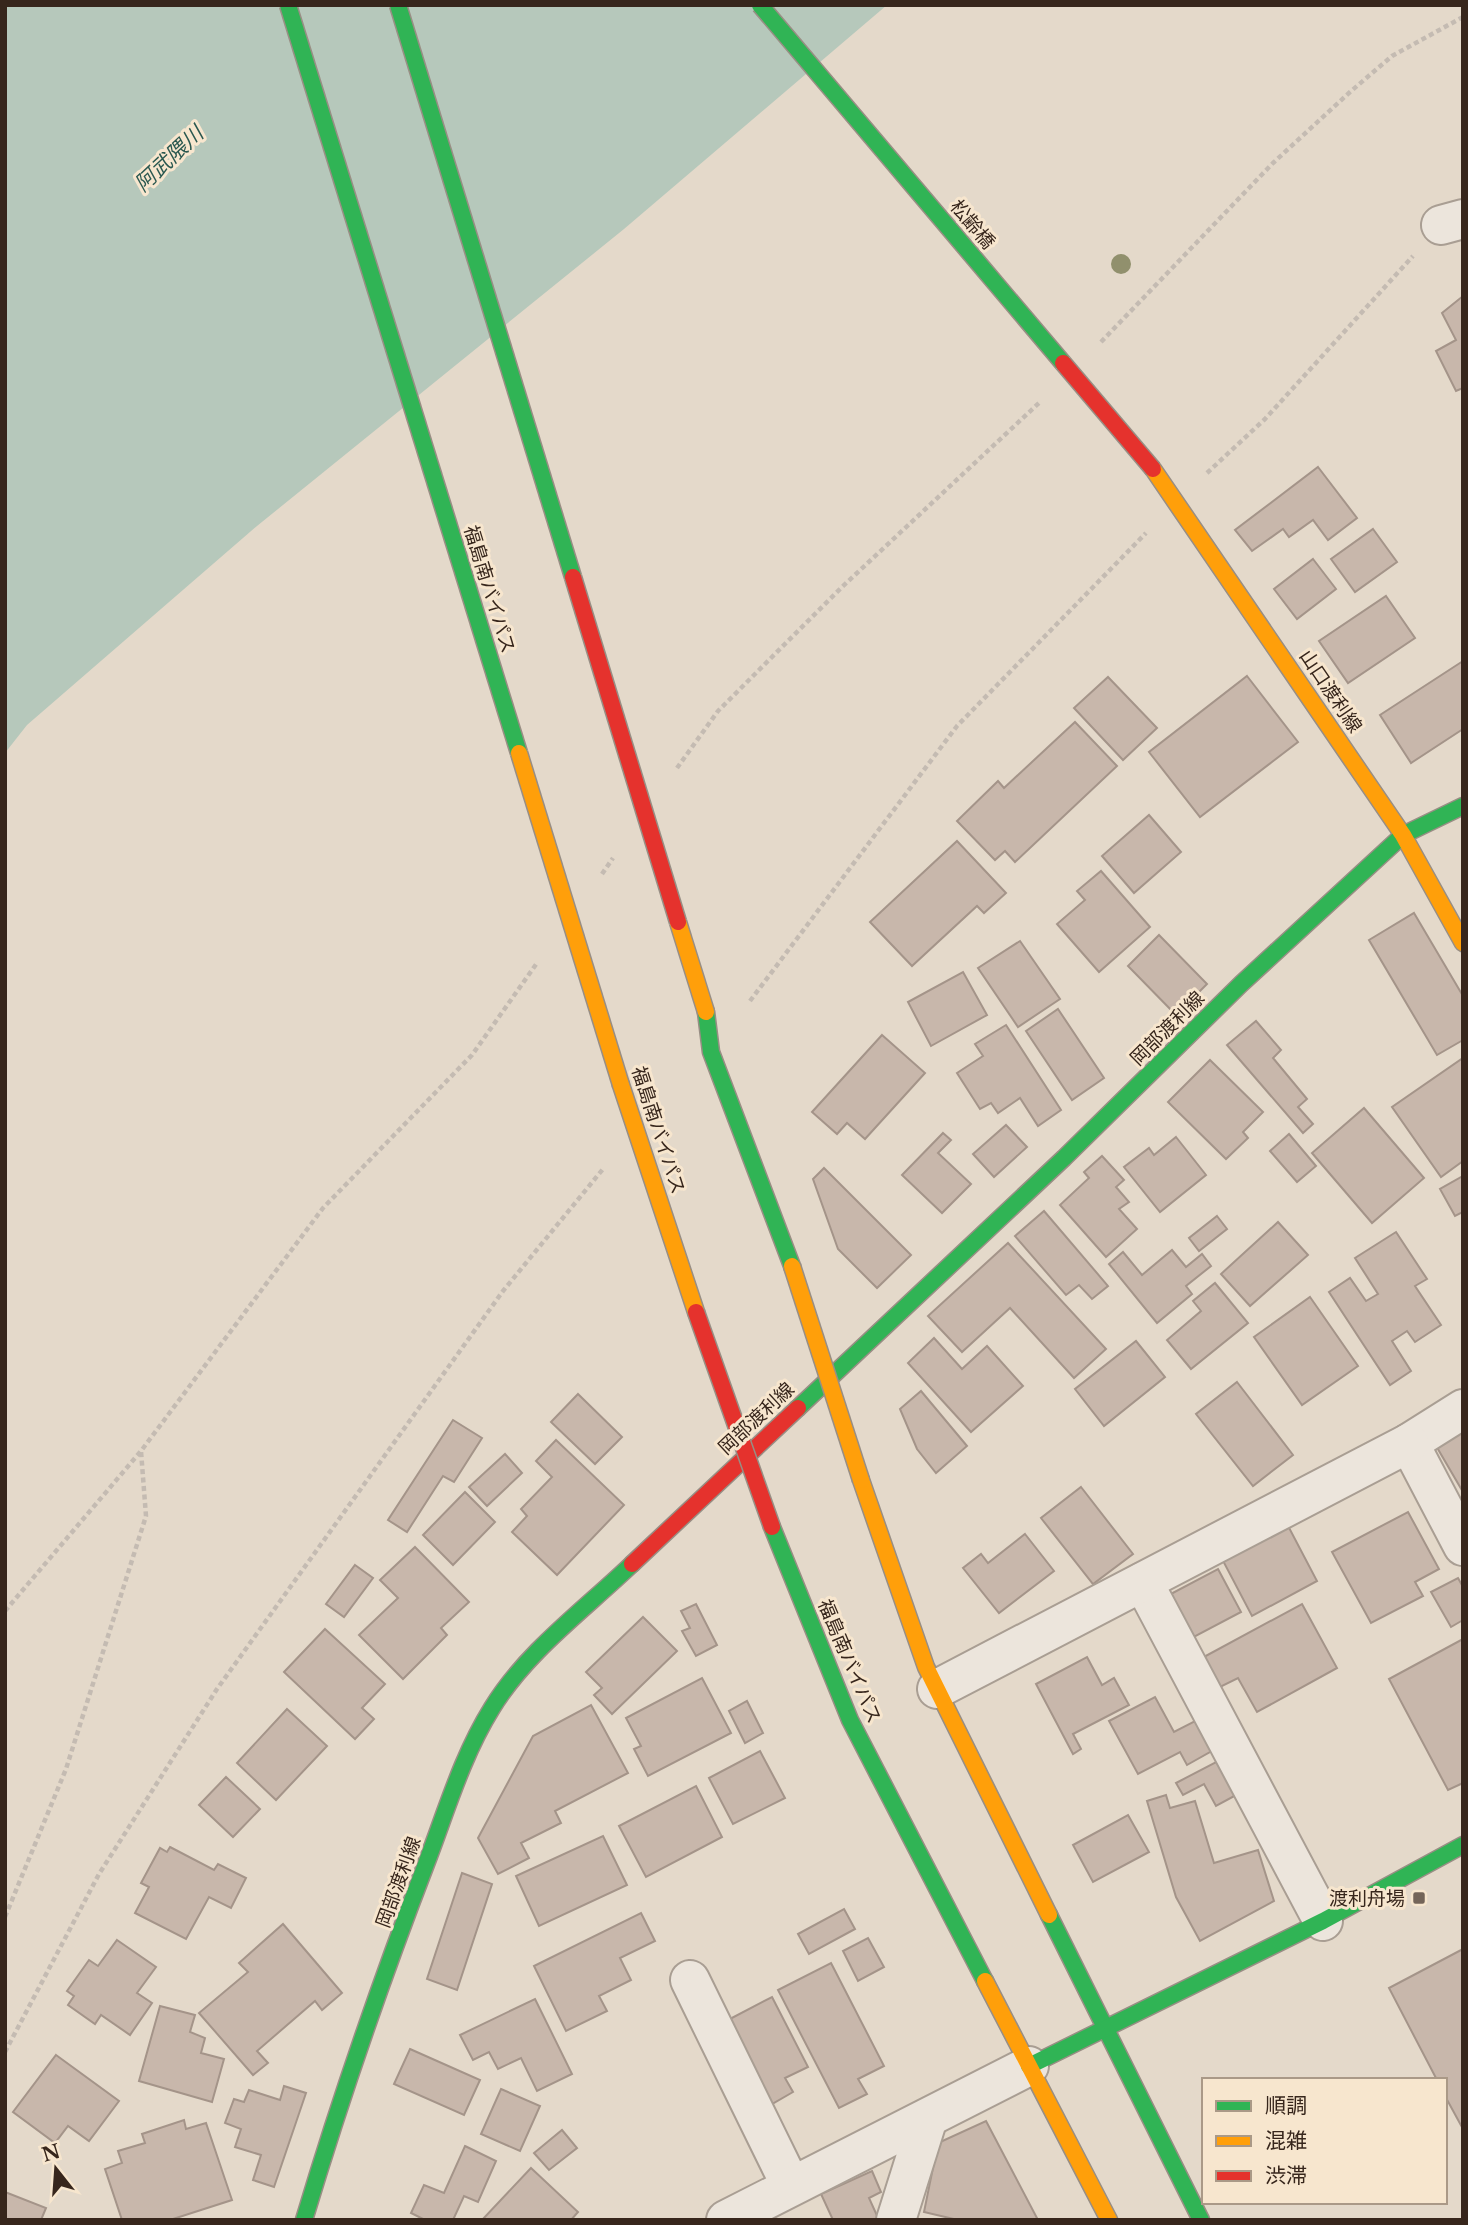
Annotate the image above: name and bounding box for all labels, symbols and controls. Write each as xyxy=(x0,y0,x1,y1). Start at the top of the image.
water label: 阿武隈川 xyxy=(129,119,210,197)
street label: 松齢橋 xyxy=(945,195,1000,254)
street label: 福島南バイパス xyxy=(459,522,520,656)
street label: 山口渡利線 xyxy=(1294,645,1367,737)
street label: 岡部渡利線 xyxy=(1126,987,1209,1070)
street label: 福島南バイパス xyxy=(627,1064,690,1197)
street label: 岡部渡利線 xyxy=(714,1378,799,1459)
street label: 福島南バイパス xyxy=(813,1596,886,1727)
street label: 岡部渡利線 xyxy=(371,1834,426,1931)
place label: 渡利舟場 xyxy=(1329,1887,1405,1910)
marker: 渡利舟場 xyxy=(1411,1890,1427,1906)
legend xyxy=(1202,2078,1447,2204)
text: 順調 xyxy=(1265,2093,1307,2119)
text: 混雑 xyxy=(1265,2128,1307,2154)
north arrow xyxy=(21,2134,91,2204)
text: N xyxy=(39,2140,63,2167)
text: 渋滞 xyxy=(1265,2163,1307,2189)

